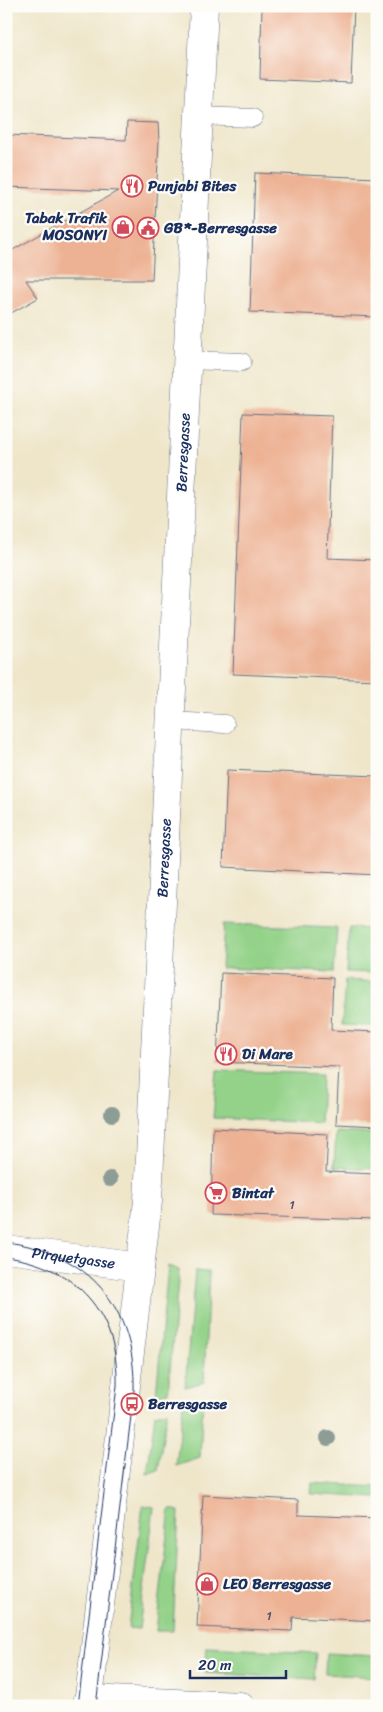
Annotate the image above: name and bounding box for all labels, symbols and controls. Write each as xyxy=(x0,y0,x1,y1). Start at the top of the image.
place label: Punjabi Bites xyxy=(148,173,238,199)
restaurant icon: Punjabi Bites xyxy=(120,174,144,198)
place label: Tabak Trafik MOSONYI xyxy=(25,205,108,248)
shop icon: Tabak Trafik MOSONYI xyxy=(111,215,135,239)
place label: GB*-Berresgasse xyxy=(163,215,277,241)
public building icon: GB*-Berresgasse xyxy=(136,216,160,240)
street label: Berresgasse xyxy=(168,412,198,493)
street label: Berresgasse xyxy=(149,817,179,898)
place label: Di Mare xyxy=(242,1041,294,1067)
restaurant icon: Di Mare xyxy=(214,1042,238,1066)
place label: Bintat xyxy=(232,1180,275,1206)
supermarket icon: Bintat xyxy=(204,1181,228,1205)
house number: 1 xyxy=(289,1194,295,1216)
street label: Pirquetgasse xyxy=(30,1240,117,1277)
place label: Berresgasse xyxy=(148,1391,227,1417)
bus stop icon: Berresgasse xyxy=(120,1392,144,1416)
place label: LEO Berresgasse xyxy=(223,1571,332,1597)
shop icon: LEO Berresgasse xyxy=(195,1572,219,1596)
house number: 1 xyxy=(266,1605,272,1627)
scale bar xyxy=(190,1647,287,1679)
text: 20 m xyxy=(198,1652,232,1678)

